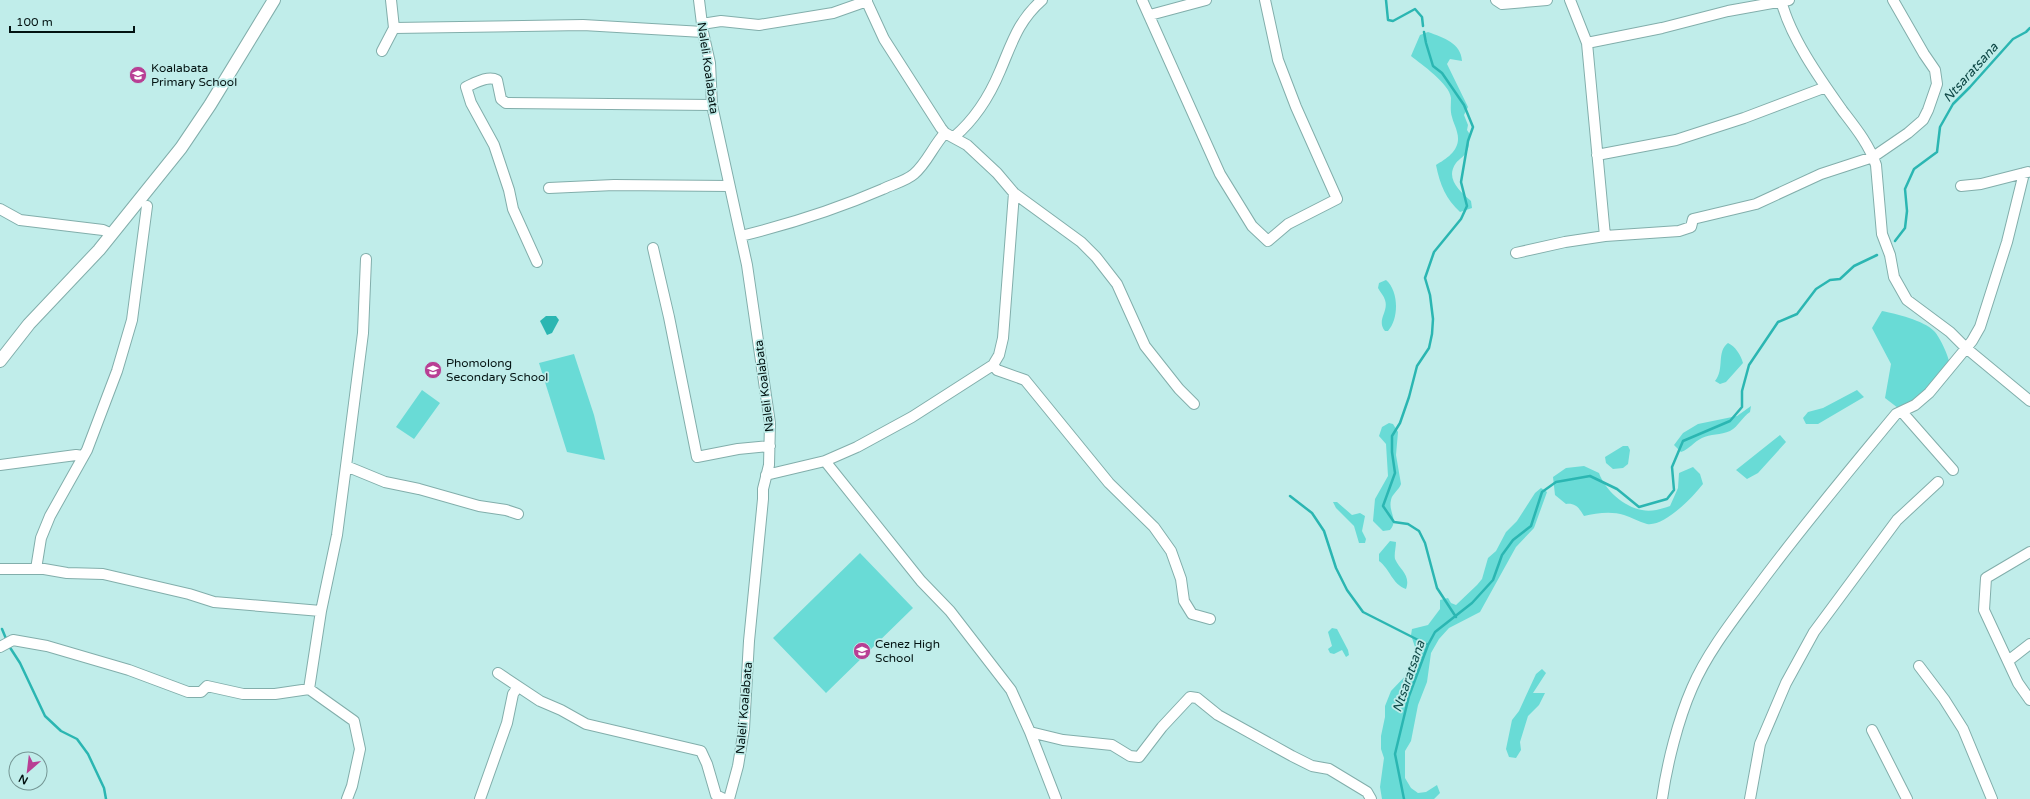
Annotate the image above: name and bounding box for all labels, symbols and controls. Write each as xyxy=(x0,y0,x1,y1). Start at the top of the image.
scale bar xyxy=(10,8,134,34)
text: 100 m xyxy=(16,15,53,29)
street label: Naleli Koalabata xyxy=(695,21,721,115)
water label: Ntsaratsana xyxy=(1940,39,2002,106)
place label: Koalabata Primary School xyxy=(151,61,237,89)
school or university icon: Koalabata Primary School xyxy=(128,65,148,85)
street label: Naleli Koalabata xyxy=(751,339,777,433)
place label: Phomolong Secondary School xyxy=(446,356,548,384)
school or university icon: Phomolong Secondary School xyxy=(423,360,443,380)
place label: Cenez High School xyxy=(875,637,940,665)
water label: Ntsaratsana xyxy=(1389,638,1429,714)
school or university icon: Cenez High School xyxy=(852,641,872,661)
street label: Naleli Koalabata xyxy=(733,661,755,755)
north arrow xyxy=(8,751,48,791)
text: N xyxy=(17,772,30,787)

